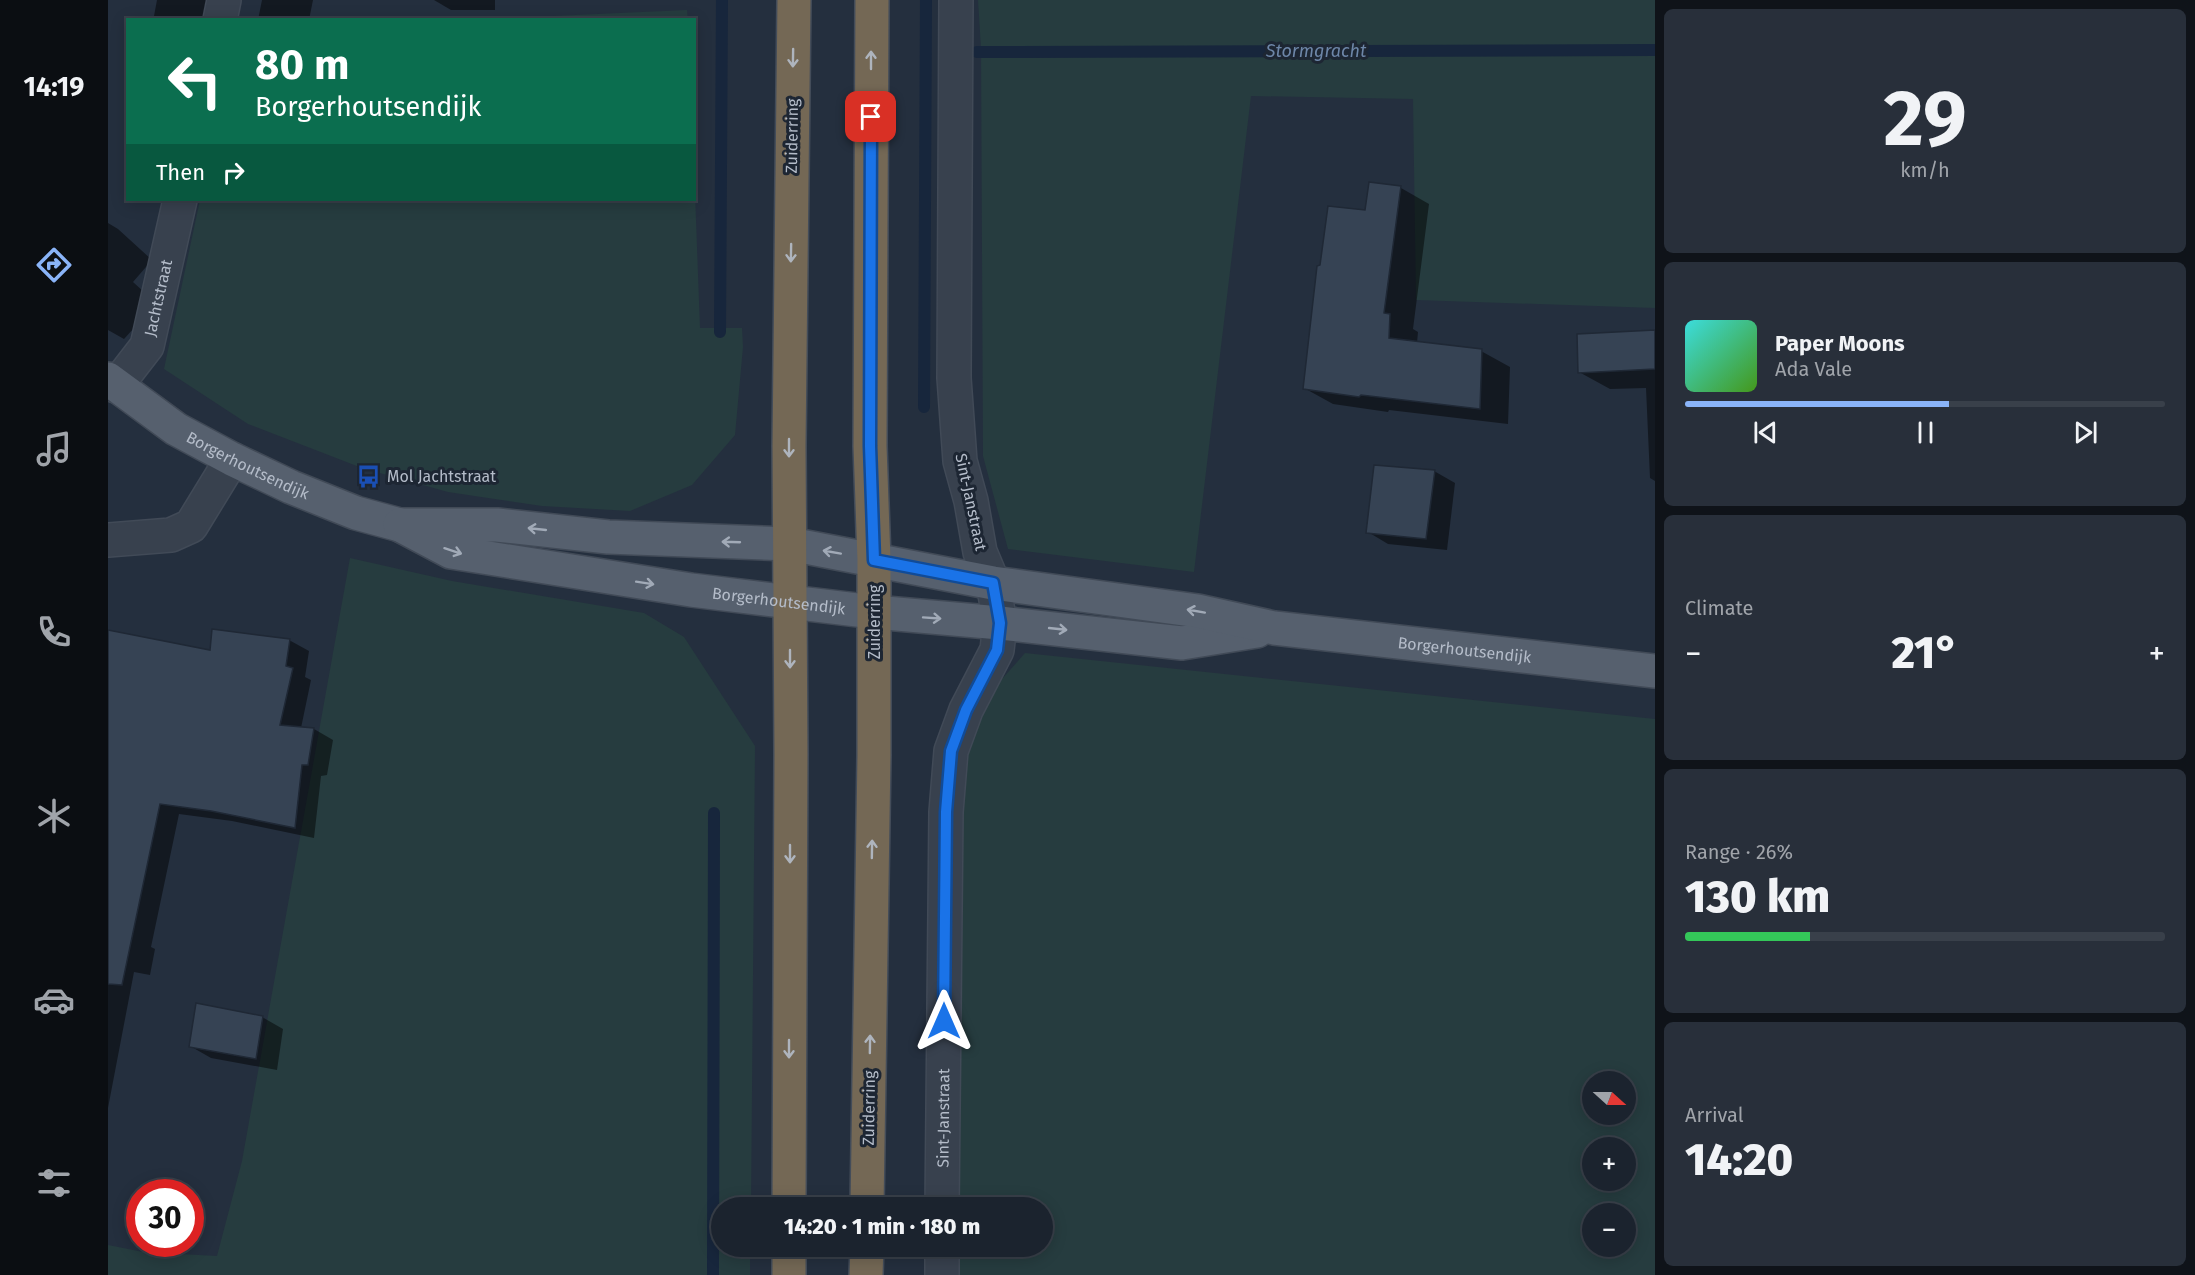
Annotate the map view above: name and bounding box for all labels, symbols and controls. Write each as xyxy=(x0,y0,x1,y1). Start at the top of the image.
text: 80 m xyxy=(255,40,349,90)
water label: Stormgracht xyxy=(1265,40,1367,62)
icon: left xyxy=(156,42,234,120)
one-way arrow xyxy=(787,48,799,68)
one-way arrow xyxy=(865,51,877,71)
text: 14:19 xyxy=(24,71,85,103)
text: 29 xyxy=(1883,72,1967,166)
text: Borgerhoutsendijk xyxy=(255,91,481,123)
pin xyxy=(845,91,896,142)
street label: Zuiderring xyxy=(782,98,802,174)
icon: arrive xyxy=(854,100,887,133)
icon: right xyxy=(217,156,250,189)
text: km/h xyxy=(1900,158,1950,182)
text: Then xyxy=(156,159,205,186)
one-way arrow xyxy=(785,243,797,263)
icon: directions xyxy=(33,244,75,286)
street label: Jachtstraat xyxy=(140,257,176,338)
text: Paper Moons xyxy=(1775,330,1905,357)
text: Ada Vale xyxy=(1775,357,1852,381)
icon: previous xyxy=(1749,416,1782,449)
icon: pause xyxy=(1909,416,1942,449)
icon: next xyxy=(2069,416,2102,449)
street label: Borgerhoutsendijk xyxy=(183,427,313,503)
icon: music xyxy=(33,428,75,470)
one-way arrow xyxy=(783,438,795,458)
street label: Sint-Janstraat xyxy=(951,452,991,553)
bus stop icon: Mol Jachtstraat xyxy=(356,463,382,489)
place label: Mol Jachtstraat xyxy=(387,467,496,486)
one-way arrow xyxy=(527,523,547,534)
one-way arrow xyxy=(722,536,742,547)
one-way arrow xyxy=(443,546,461,557)
one-way arrow xyxy=(823,546,842,557)
one-way arrow xyxy=(634,577,654,588)
street label: Borgerhoutsendijk xyxy=(711,583,847,618)
street label: Zuiderring xyxy=(865,584,884,659)
text: Climate xyxy=(1685,596,1753,620)
one-way arrow xyxy=(1187,606,1207,617)
icon: phone xyxy=(33,611,75,653)
one-way arrow xyxy=(922,612,941,623)
one-way arrow xyxy=(1048,624,1068,635)
text: 21° xyxy=(1891,626,1959,680)
street label: Borgerhoutsendijk xyxy=(1397,633,1533,667)
text: − xyxy=(1685,634,1702,674)
text: + xyxy=(2149,634,2165,674)
one-way arrow xyxy=(784,649,796,669)
icon: climate xyxy=(33,795,75,837)
one-way arrow xyxy=(866,840,878,860)
text: Range · 26% xyxy=(1685,840,1793,864)
one-way arrow xyxy=(784,844,796,864)
text: 130 km xyxy=(1685,870,1830,924)
icon: car xyxy=(33,979,75,1021)
position arrow xyxy=(912,989,976,1053)
one-way arrow xyxy=(864,1035,875,1055)
one-way arrow xyxy=(784,1039,795,1059)
street label: Sint-Janstraat xyxy=(933,1068,953,1168)
street label: Zuiderring xyxy=(859,1070,879,1146)
north arrow xyxy=(1582,1071,1636,1125)
map controls xyxy=(1582,1071,1636,1257)
text: Arrival xyxy=(1685,1103,1744,1127)
text: 14:20 xyxy=(1685,1133,1793,1187)
button: + xyxy=(1582,1137,1636,1191)
icon: filters xyxy=(33,1162,75,1204)
speed limit sign: 30 xyxy=(126,1179,204,1257)
button: − xyxy=(1582,1203,1636,1257)
text: 14:20 · 1 min · 180 m xyxy=(784,1213,980,1240)

